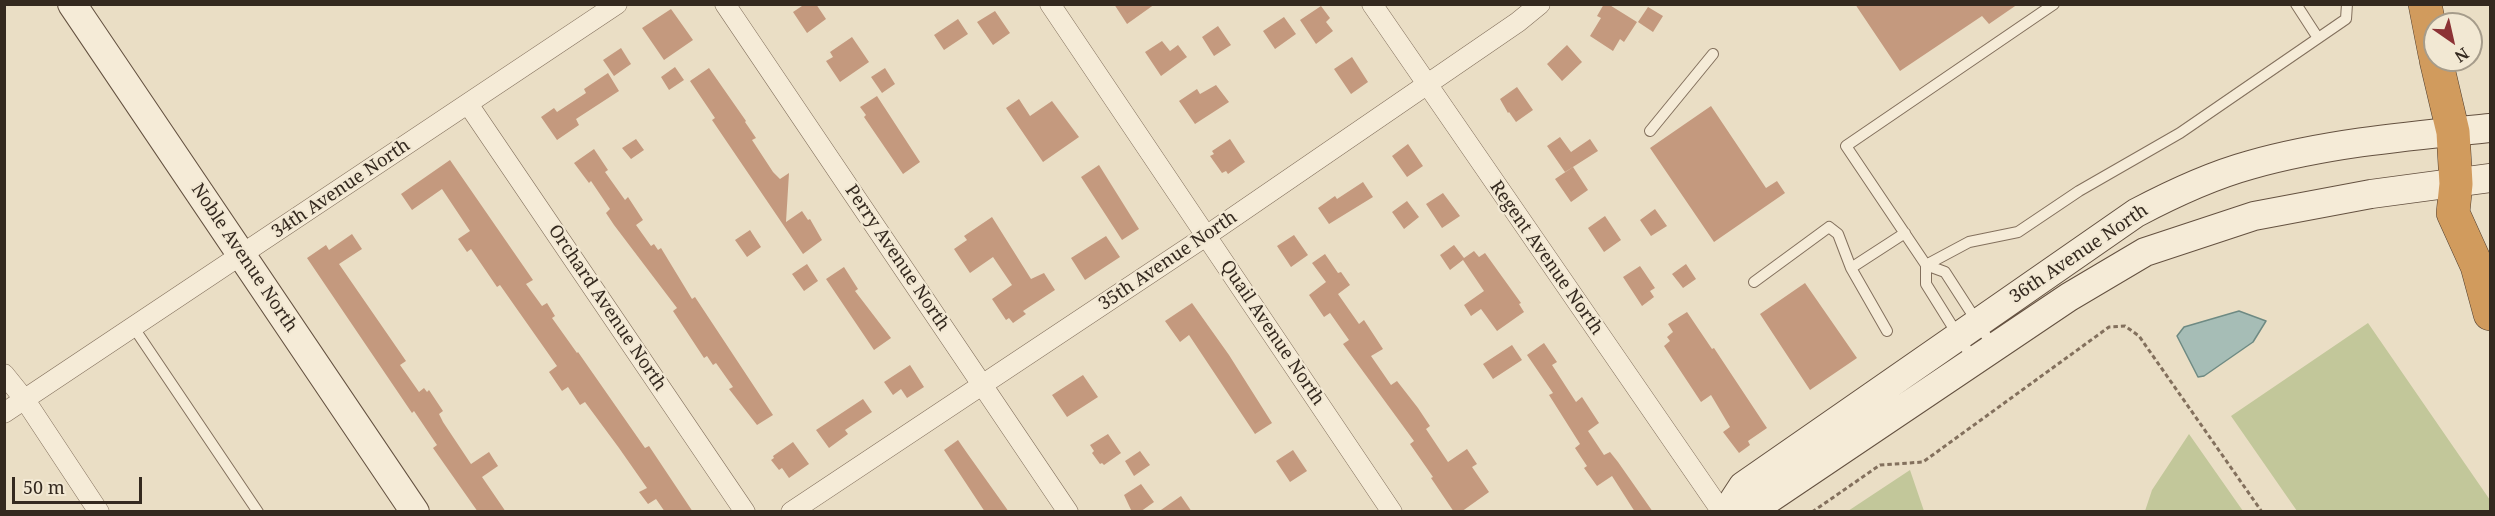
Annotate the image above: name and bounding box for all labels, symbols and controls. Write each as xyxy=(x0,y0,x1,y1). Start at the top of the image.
north arrow xyxy=(2423,12,2483,72)
text: N xyxy=(2451,43,2473,68)
street label: 34th Avenue North xyxy=(268,135,414,243)
street label: Regent Avenue North xyxy=(1485,177,1607,339)
street label: Noble Avenue North xyxy=(186,180,302,336)
street label: Perry Avenue North xyxy=(840,181,954,335)
street label: 36th Avenue North xyxy=(2006,200,2152,308)
street label: 35th Avenue North xyxy=(1095,207,1241,315)
street label: Orchard Avenue North xyxy=(543,221,671,395)
street label: Quail Avenue North xyxy=(1215,256,1329,410)
scale bar xyxy=(15,465,146,503)
text: 50 m xyxy=(23,475,65,499)

